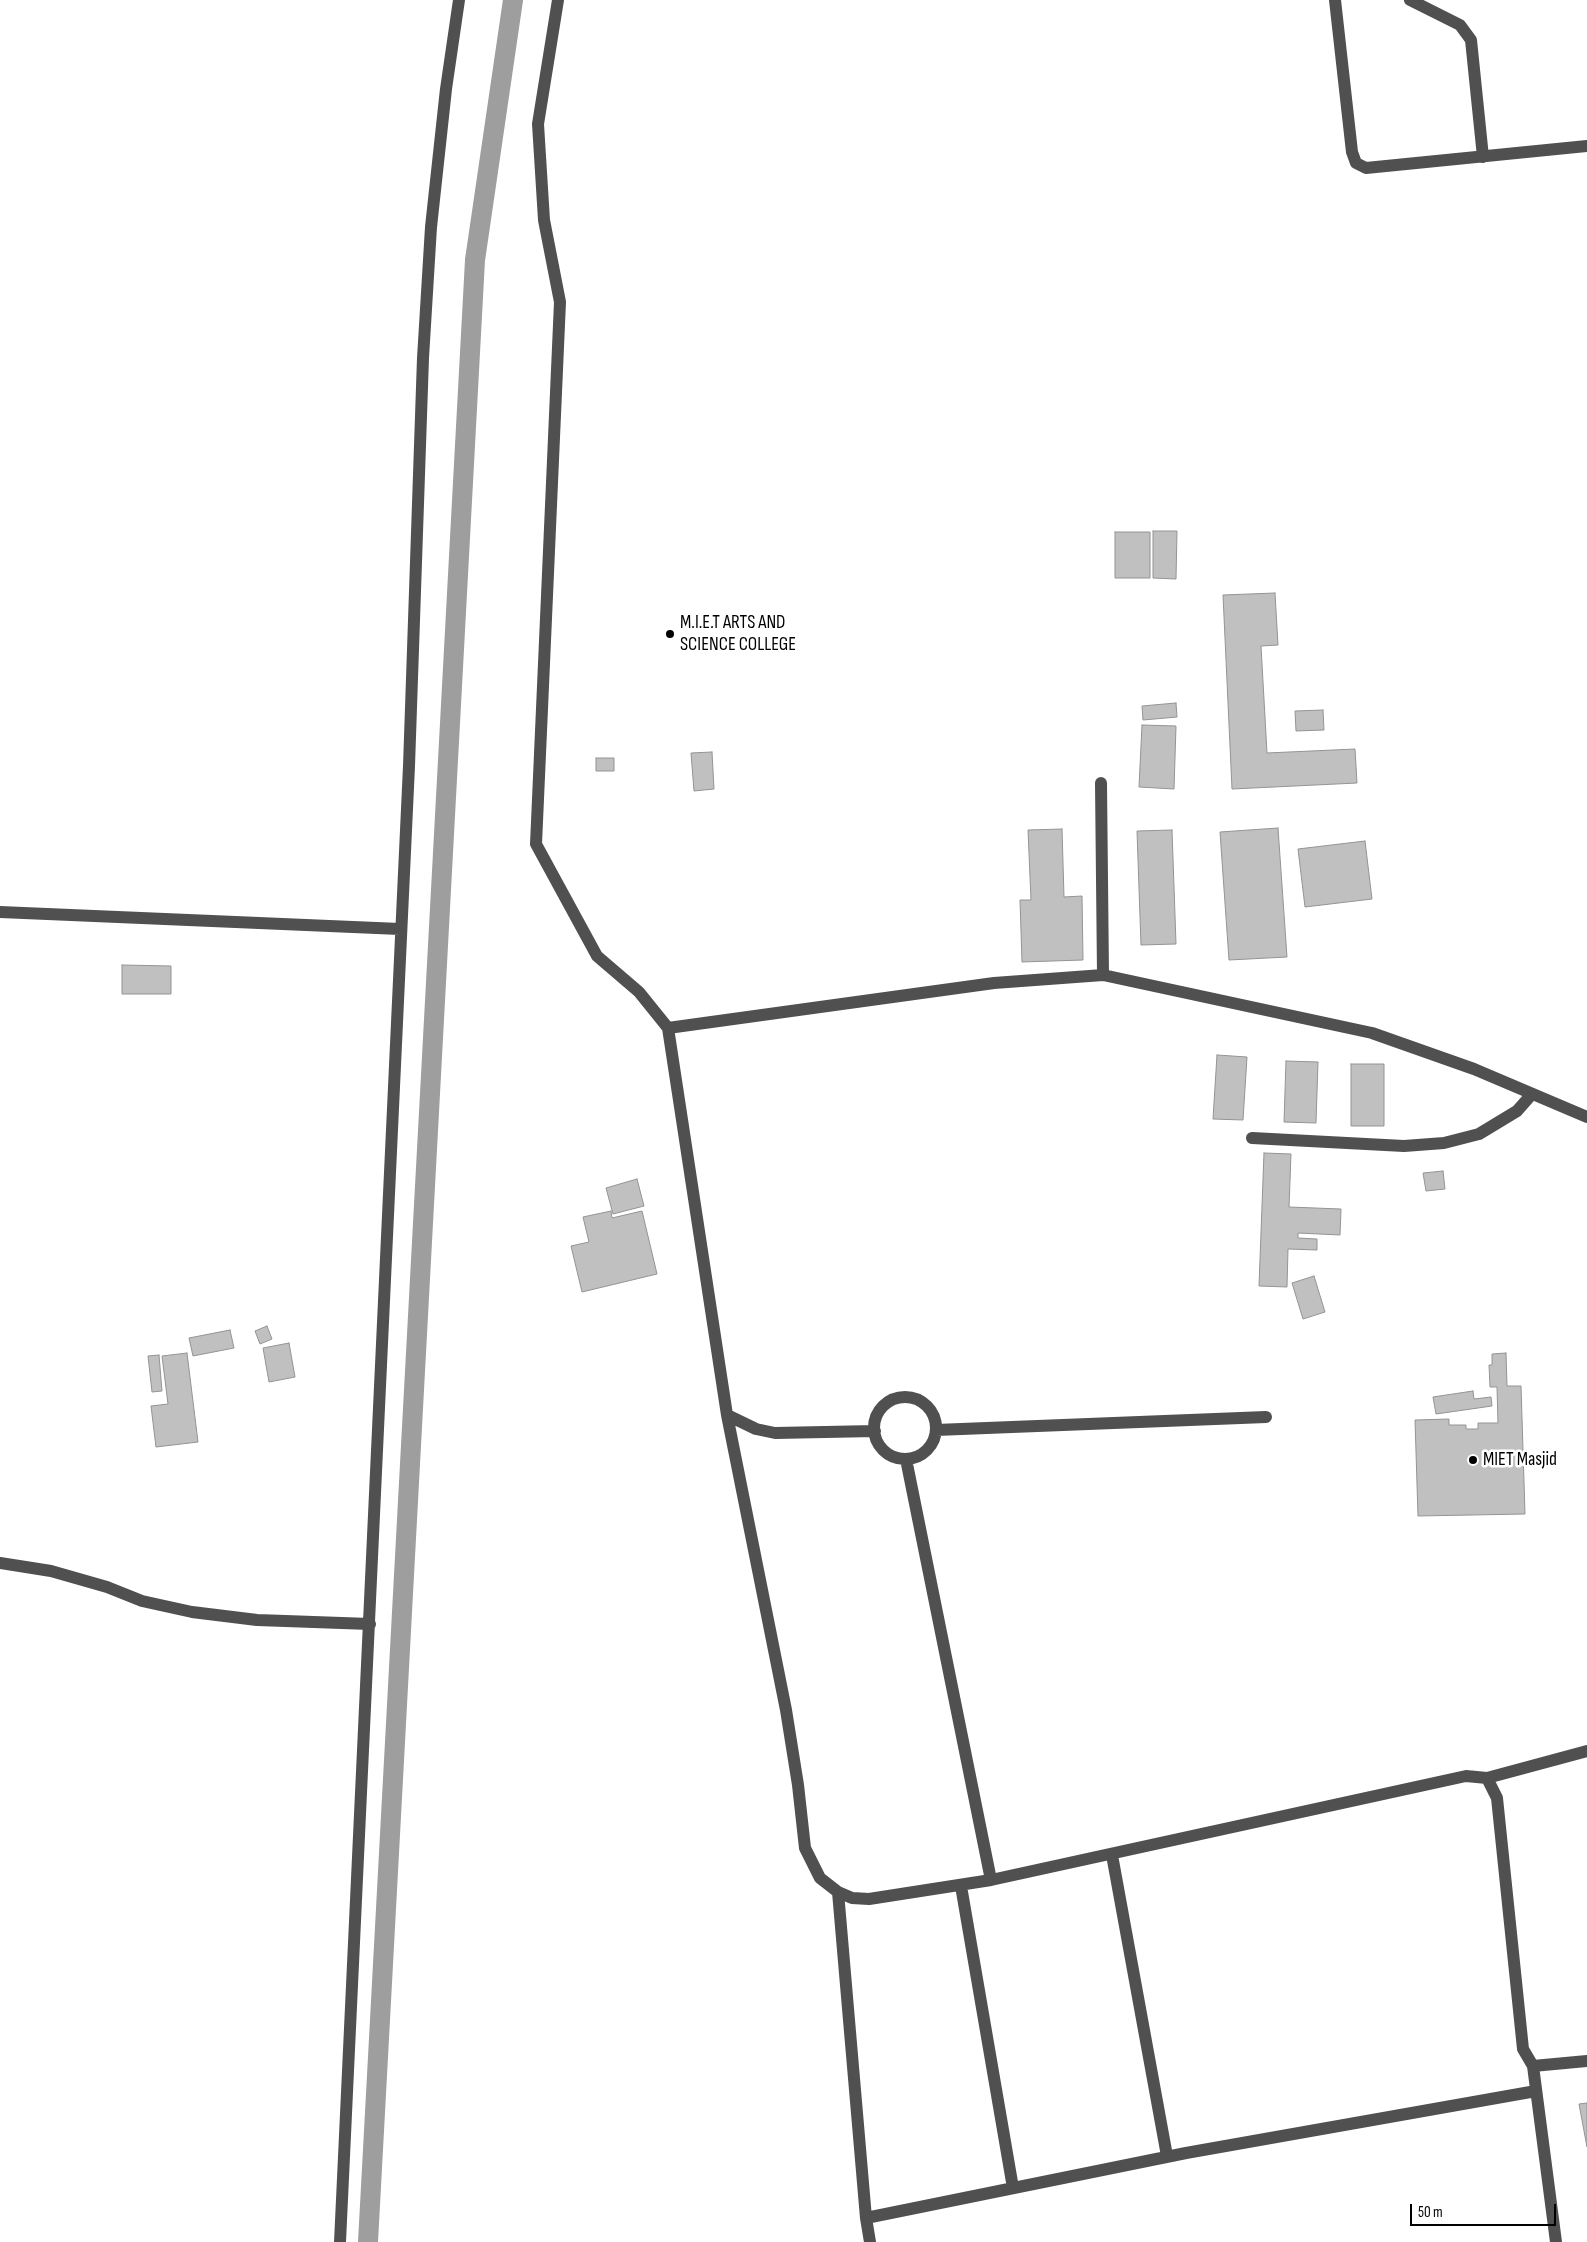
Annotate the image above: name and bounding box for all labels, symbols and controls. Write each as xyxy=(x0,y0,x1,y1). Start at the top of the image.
place label: M.I.E.T ARTS AND SCIENCE COLLEGE xyxy=(680,612,796,656)
marker: M.I.E.T ARTS AND SCIENCE COLLEGE xyxy=(664,628,676,640)
place label: MIET Masjid xyxy=(1483,1449,1557,1471)
marker: MIET Masjid xyxy=(1467,1454,1479,1466)
scale bar xyxy=(1412,2194,1558,2226)
text: 50 m xyxy=(1418,2203,1443,2222)

